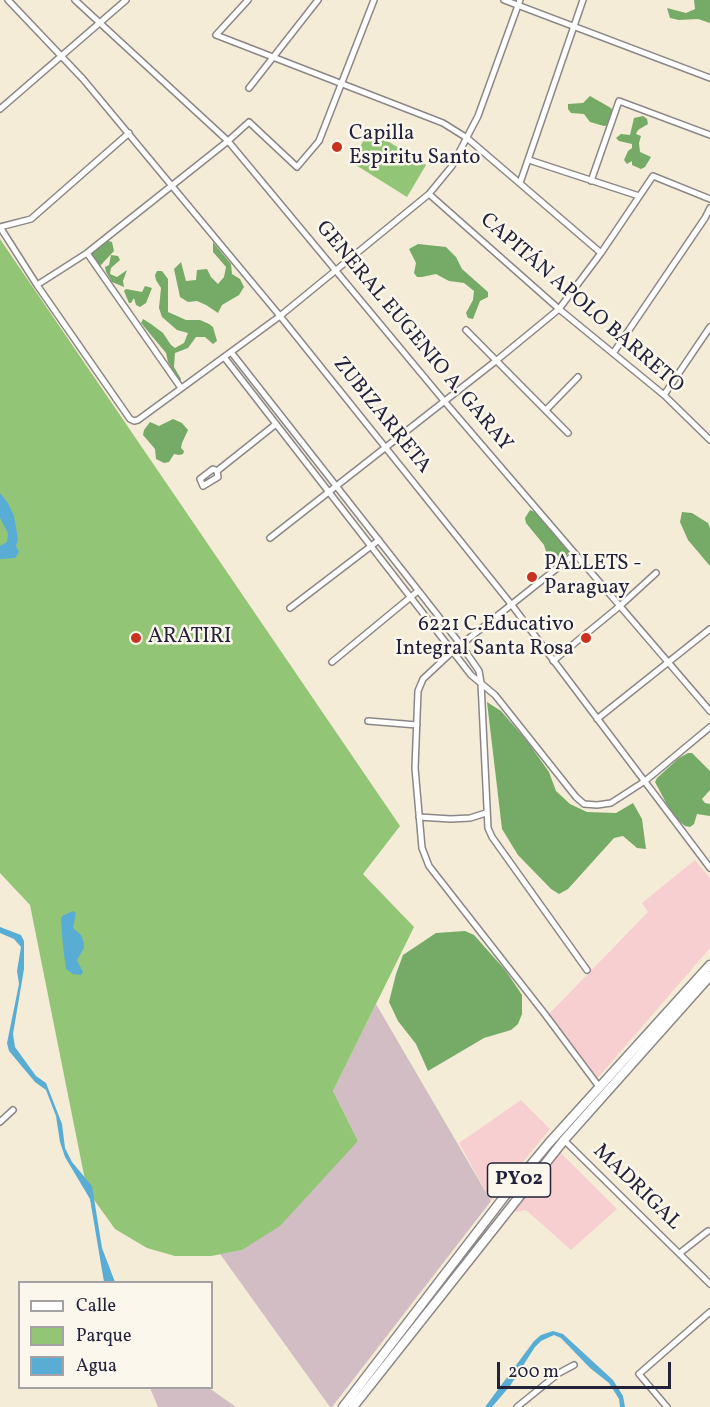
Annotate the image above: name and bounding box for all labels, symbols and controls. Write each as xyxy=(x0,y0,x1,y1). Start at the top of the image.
place label: Capilla Espiritu Santo xyxy=(349,122,480,172)
marker: Capilla Espiritu Santo xyxy=(330,140,344,154)
street label: CAPITÁN APOLO BARRETO xyxy=(474,209,688,399)
street label: GENERAL EUGENIO A. GARAY xyxy=(309,217,517,457)
street label: ZUBIZARRETA xyxy=(326,353,436,479)
place label: PALLETS - Paraguay xyxy=(544,552,642,602)
marker: PALLETS - Paraguay xyxy=(525,570,539,584)
place label: 6221 C.Educativo Integral Santa Rosa xyxy=(395,613,574,663)
place label: ARATIRI xyxy=(148,625,231,651)
marker: ARATIRI xyxy=(129,631,143,645)
marker: 6221 C.Educativo Integral Santa Rosa xyxy=(579,631,593,645)
street label: MADRIGAL xyxy=(587,1140,685,1236)
road number: PY02 xyxy=(488,1163,550,1197)
legend xyxy=(18,1281,213,1389)
text: Calle xyxy=(76,1294,116,1319)
text: Parque xyxy=(76,1324,131,1349)
scale bar xyxy=(500,1350,674,1388)
text: Agua xyxy=(76,1354,117,1379)
text: 200 m xyxy=(508,1360,559,1385)

